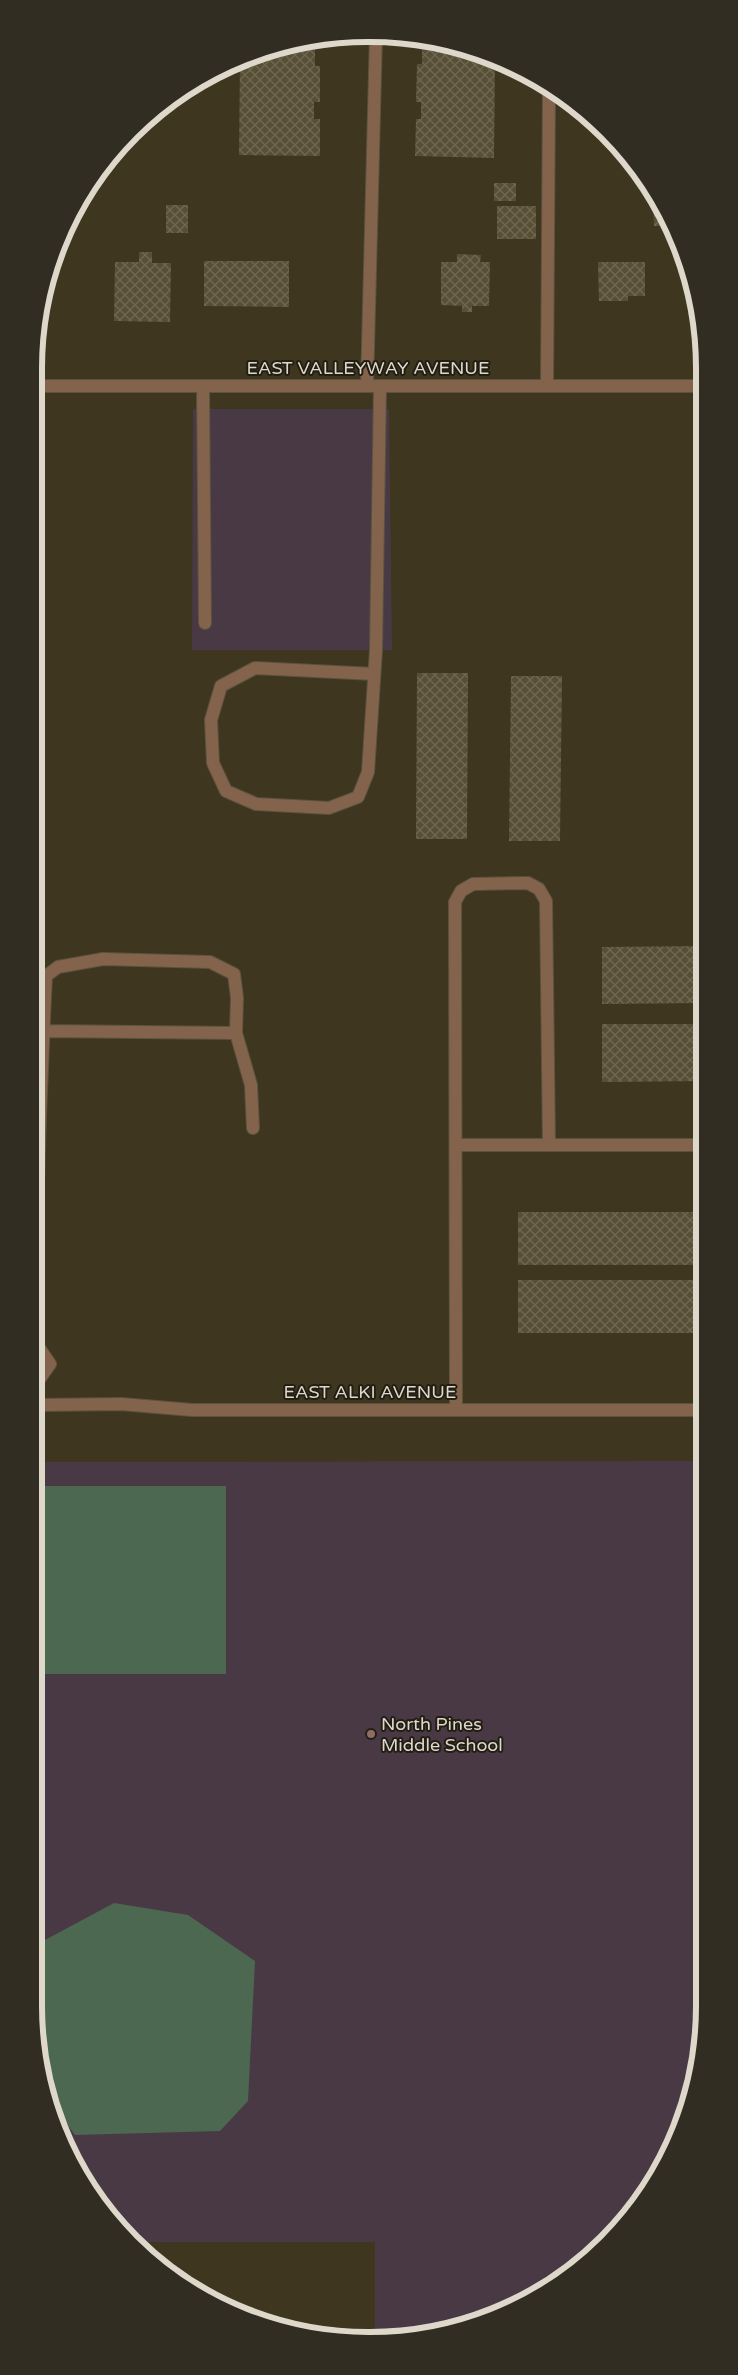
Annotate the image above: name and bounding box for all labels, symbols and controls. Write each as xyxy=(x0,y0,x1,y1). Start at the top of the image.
street label: EAST VALLEYWAY AVENUE xyxy=(247,357,489,379)
street label: EAST ALKI AVENUE xyxy=(284,1381,456,1403)
place label: North Pines Middle School xyxy=(381,1713,503,1756)
marker: North Pines Middle School xyxy=(365,1728,377,1740)

